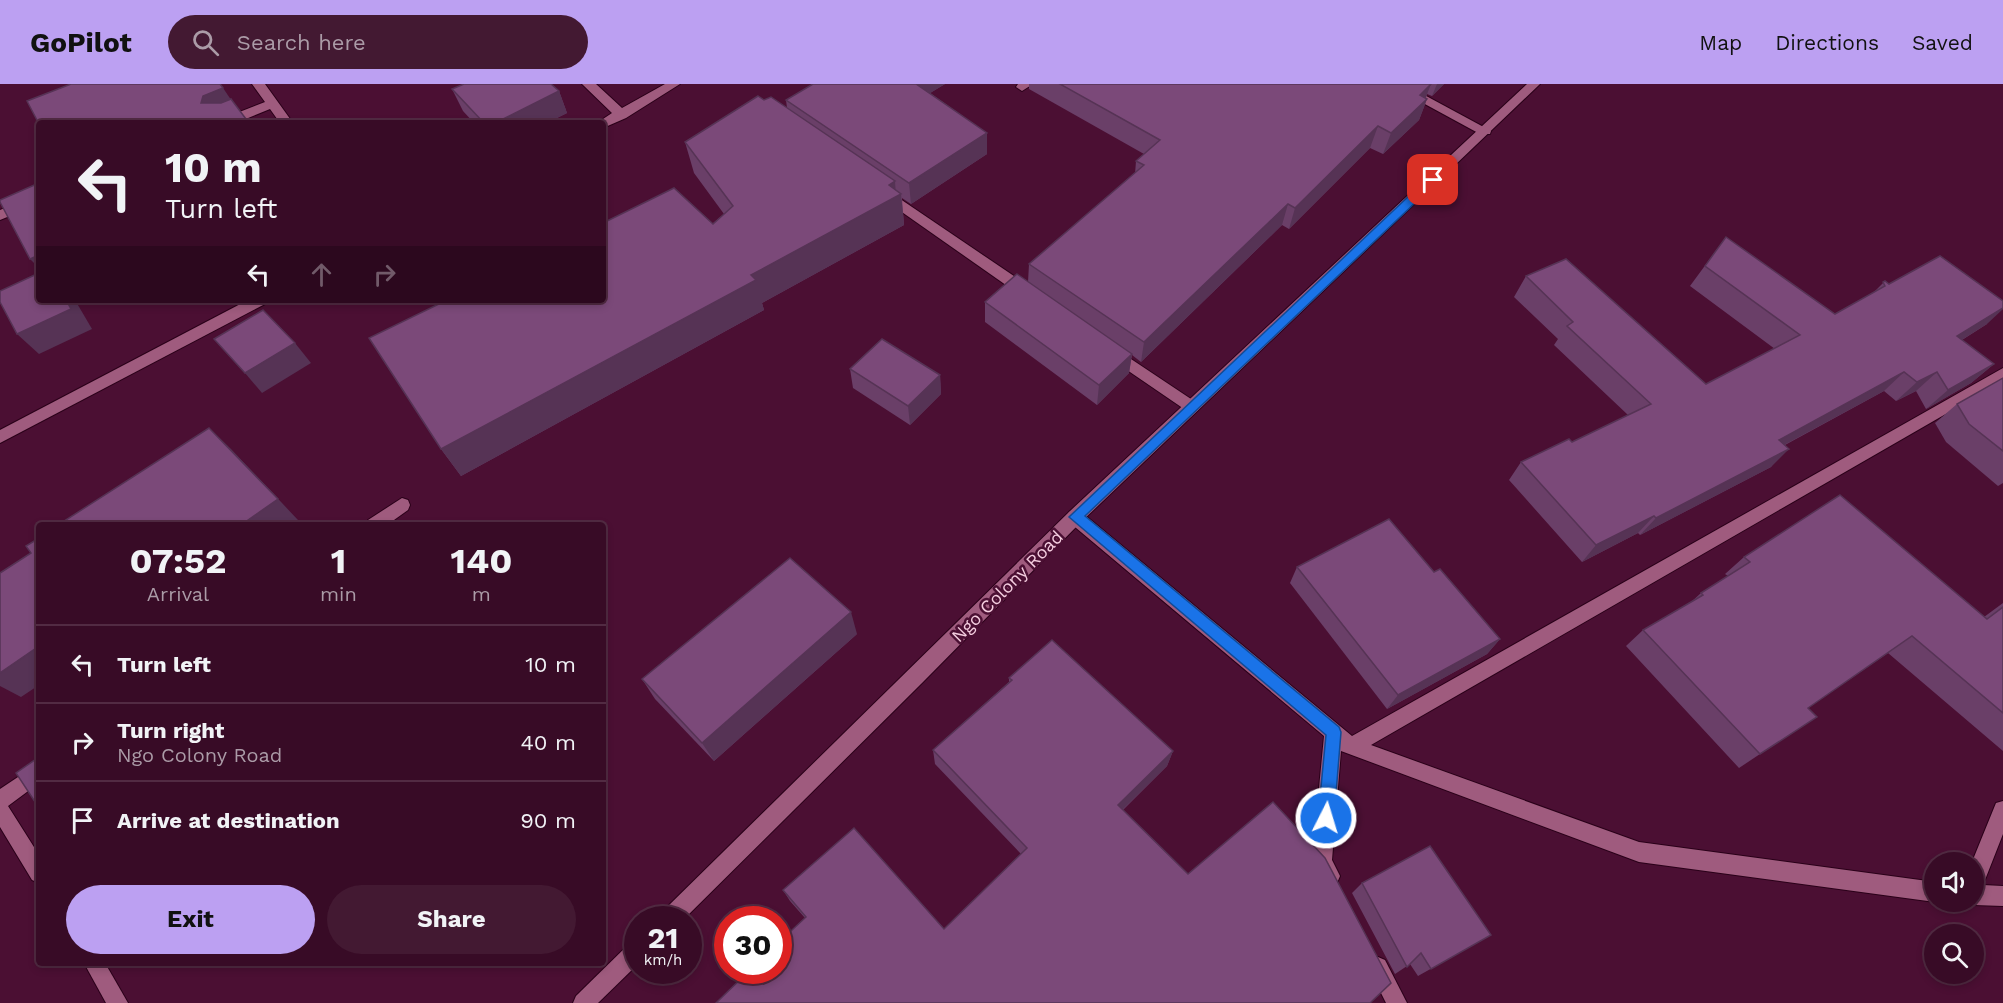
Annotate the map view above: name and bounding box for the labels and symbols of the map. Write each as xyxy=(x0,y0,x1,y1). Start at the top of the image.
pin xyxy=(1407,154,1458,205)
street label: Ngo Colony Road xyxy=(947,526,1067,646)
position arrow xyxy=(1294,786,1358,850)
speed limit sign: 30 xyxy=(714,906,792,984)

